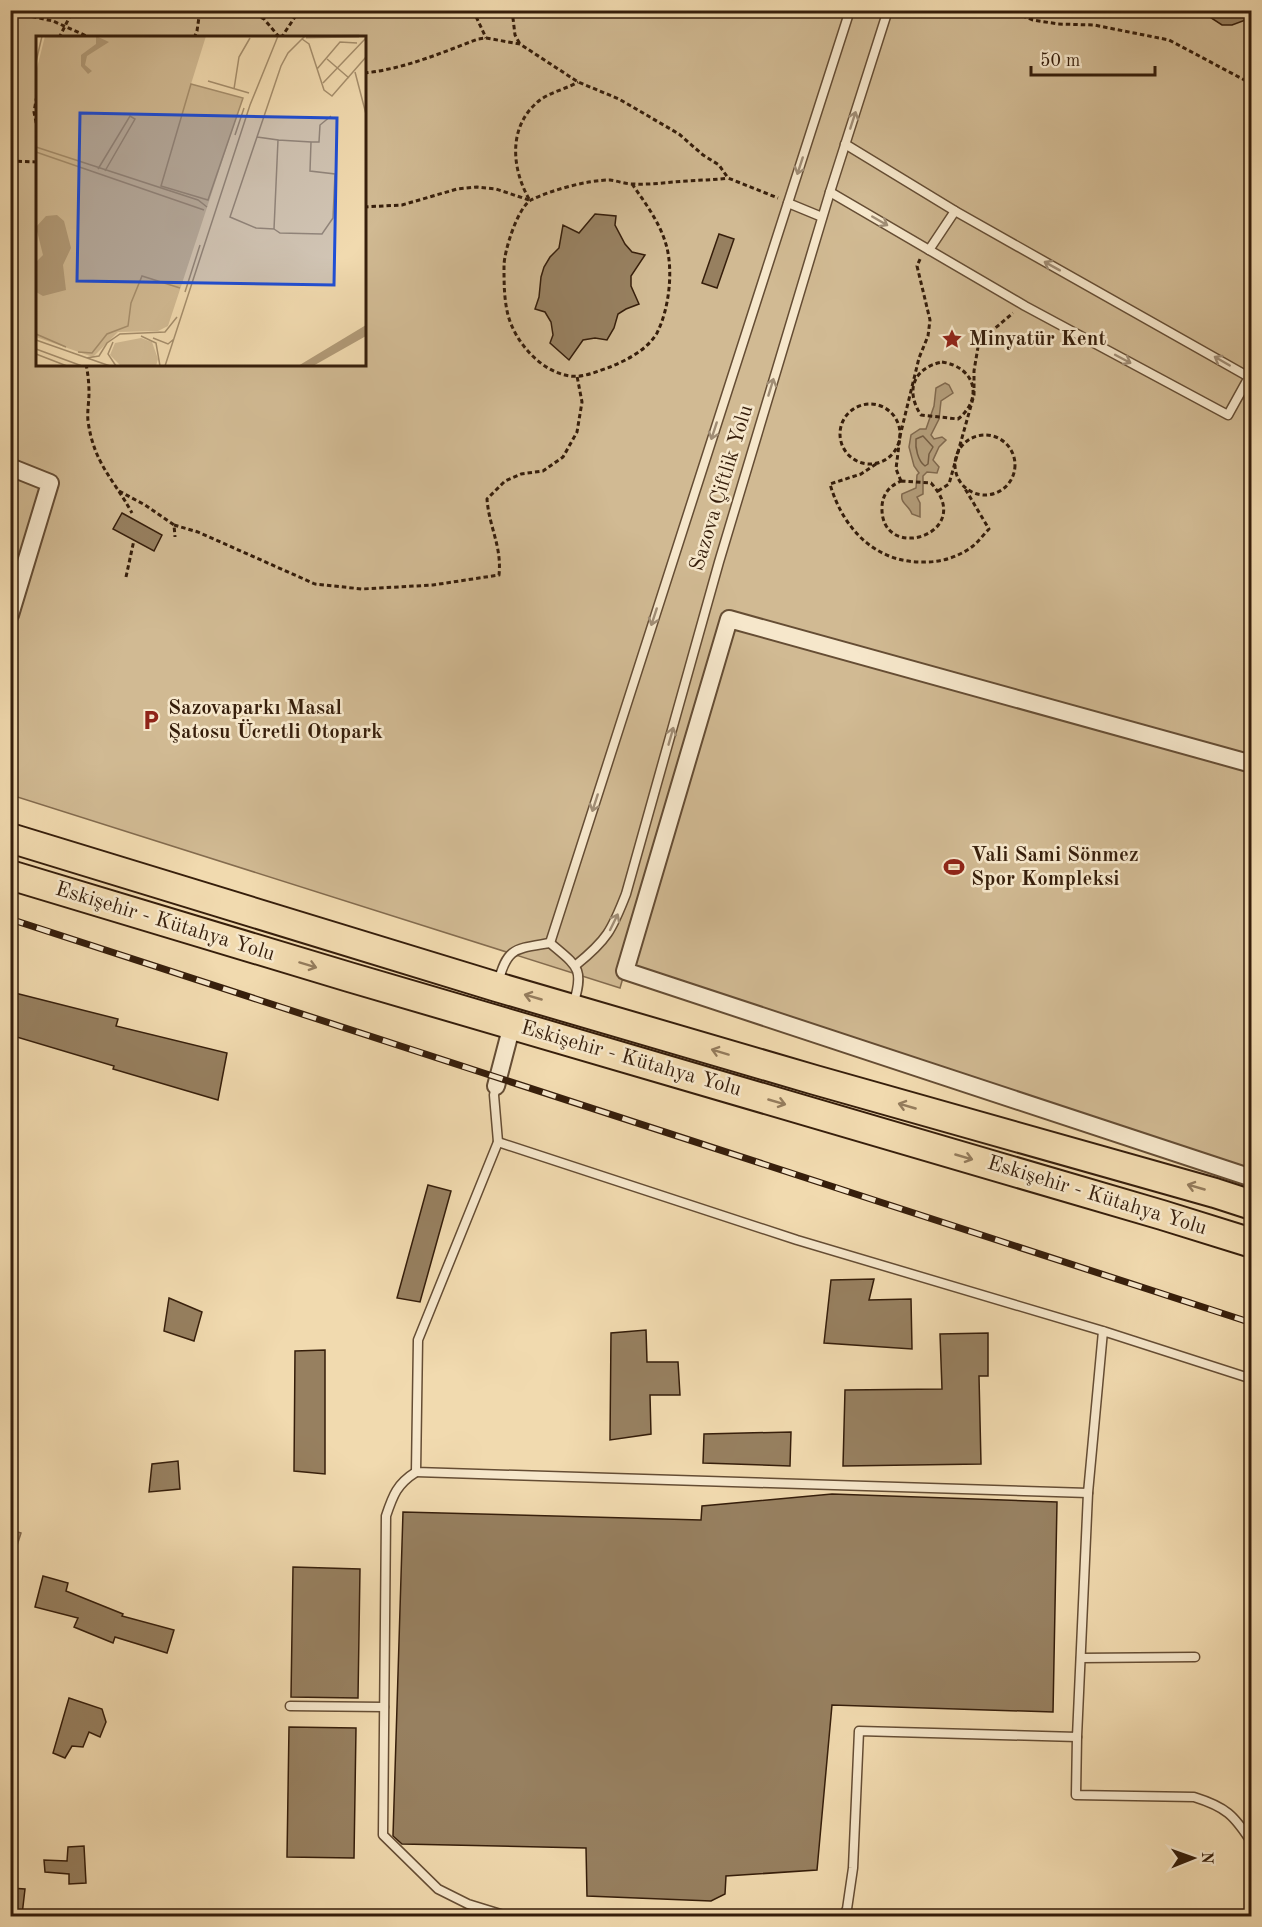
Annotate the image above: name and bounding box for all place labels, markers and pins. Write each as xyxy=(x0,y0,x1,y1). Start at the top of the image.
place icon: Minyatür Kent xyxy=(940,327,964,351)
place label: Minyatür Kent xyxy=(969,329,1106,350)
place label: Sazovaparkı Masal Şatosu Ücretli Otopark xyxy=(168,698,383,743)
parking icon: Sazovaparkı Masal Şatosu Ücretli Otopark xyxy=(139,708,163,732)
place label: Vali Sami Sönmez Spor Kompleksi xyxy=(971,845,1139,890)
sports icon: Vali Sami Sönmez Spor Kompleksi xyxy=(942,855,966,879)

